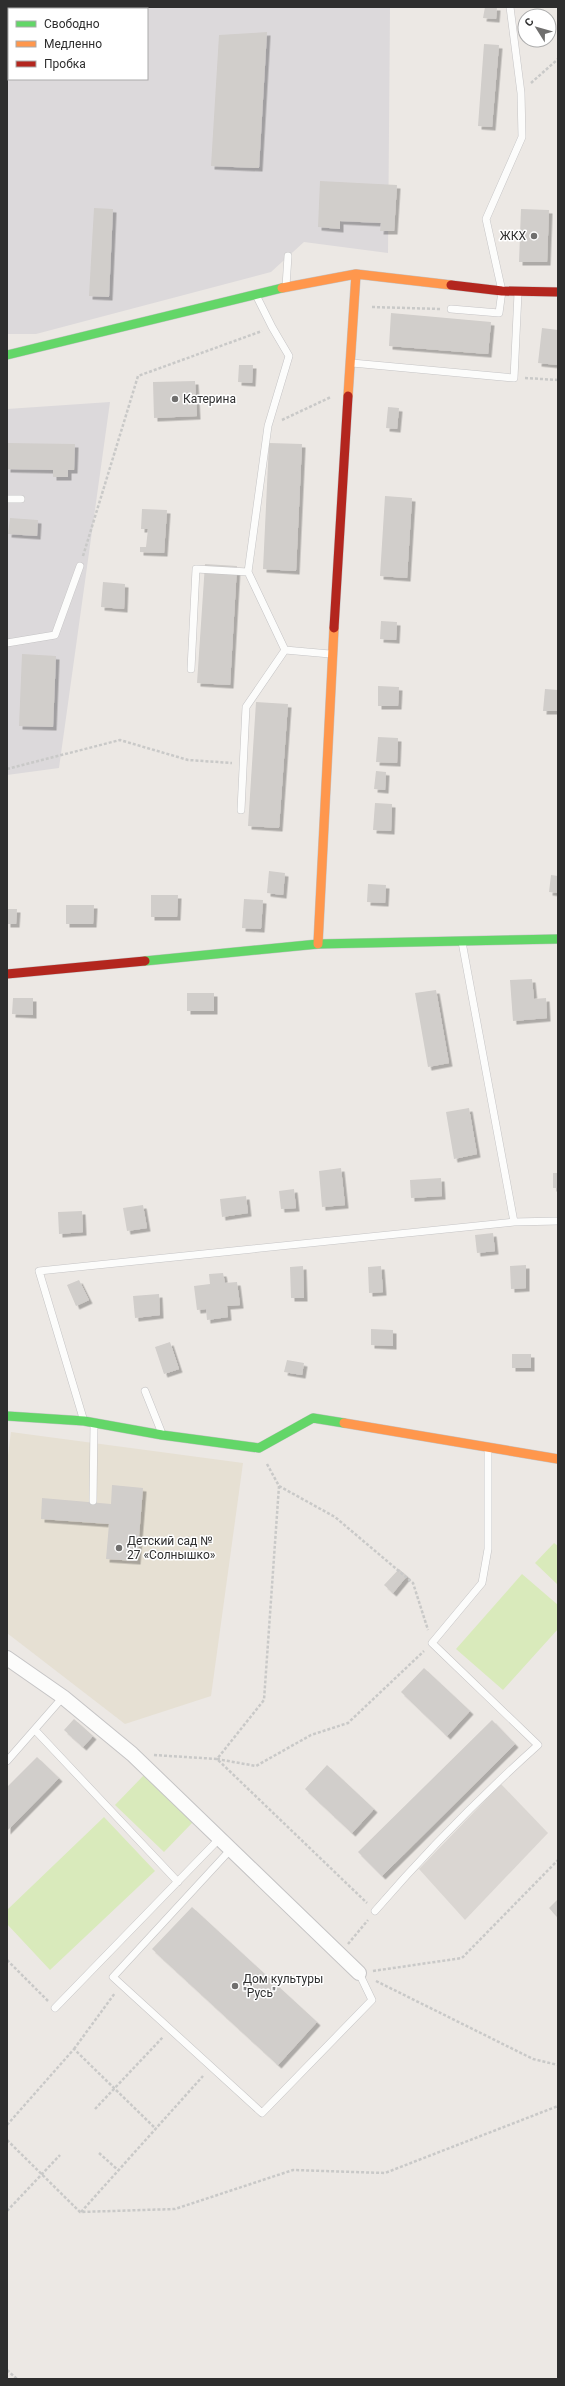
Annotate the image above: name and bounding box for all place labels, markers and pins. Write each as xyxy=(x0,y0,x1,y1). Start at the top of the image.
place label: ЖКХ xyxy=(500,229,526,243)
marker: ЖКХ xyxy=(529,231,539,241)
place label: Катерина xyxy=(183,392,236,406)
marker: Катерина xyxy=(170,394,180,404)
place label: Детский сад № 27 «Солнышко» xyxy=(127,1534,216,1562)
marker: Детский сад № 27 «Солнышко» xyxy=(114,1543,124,1553)
place label: Дом культуры "Русь" xyxy=(243,1972,323,2000)
marker: Дом культуры "Русь" xyxy=(230,1981,240,1991)

